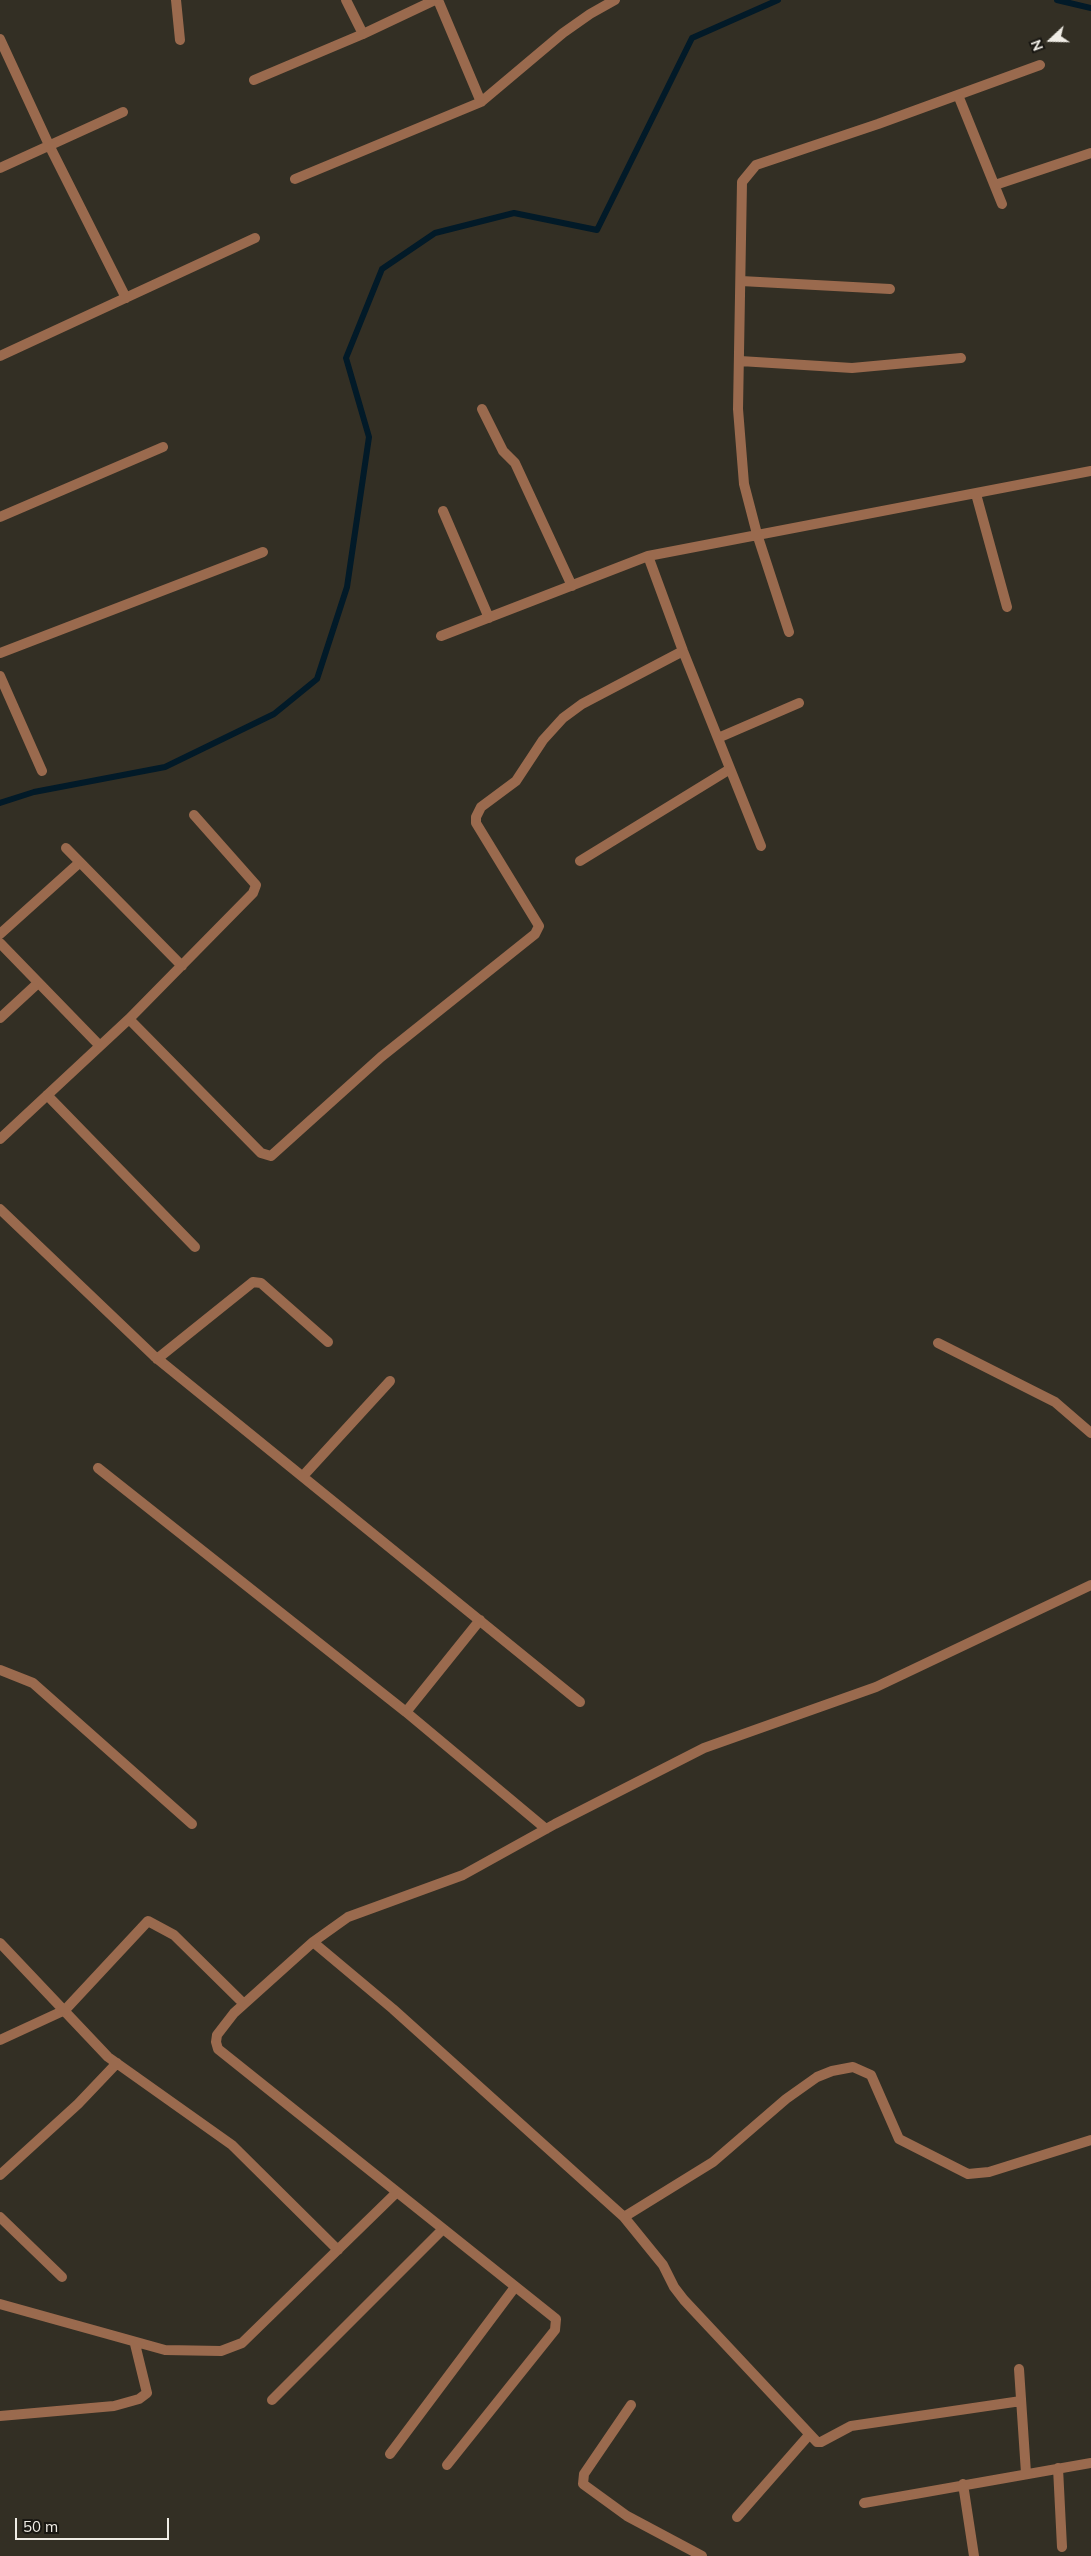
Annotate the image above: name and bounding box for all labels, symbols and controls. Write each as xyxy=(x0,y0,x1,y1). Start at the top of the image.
north arrow xyxy=(1026,15,1076,65)
text: N xyxy=(1027,37,1047,54)
scale bar xyxy=(18,2508,171,2540)
text: 50 m xyxy=(23,2517,58,2536)

